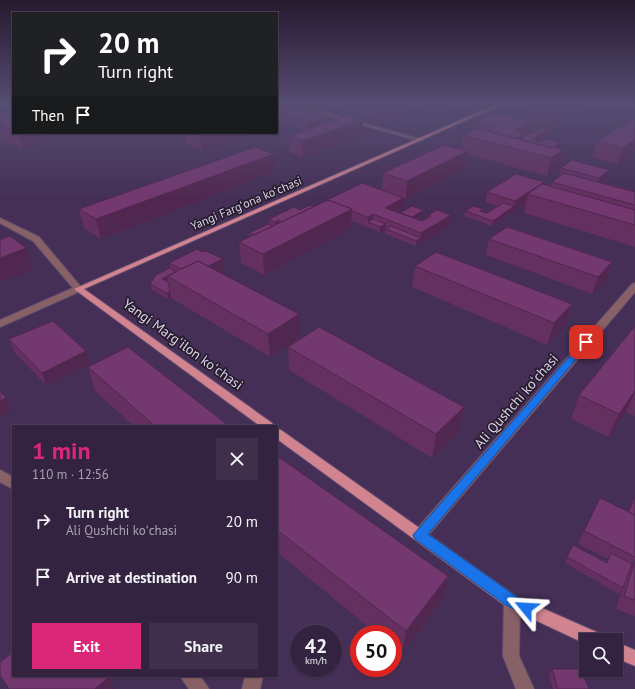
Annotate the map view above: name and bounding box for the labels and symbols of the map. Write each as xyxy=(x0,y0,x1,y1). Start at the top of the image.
street label: Yangi Fargʻona koʻchasi xyxy=(188,173,304,233)
street label: Yangi Margʻilon koʻchasi xyxy=(119,294,247,394)
pin xyxy=(569,325,603,359)
street label: Ali Qushchi koʻchasi xyxy=(470,350,562,452)
position arrow xyxy=(505,587,547,629)
speed limit sign: 50 xyxy=(350,625,402,677)

